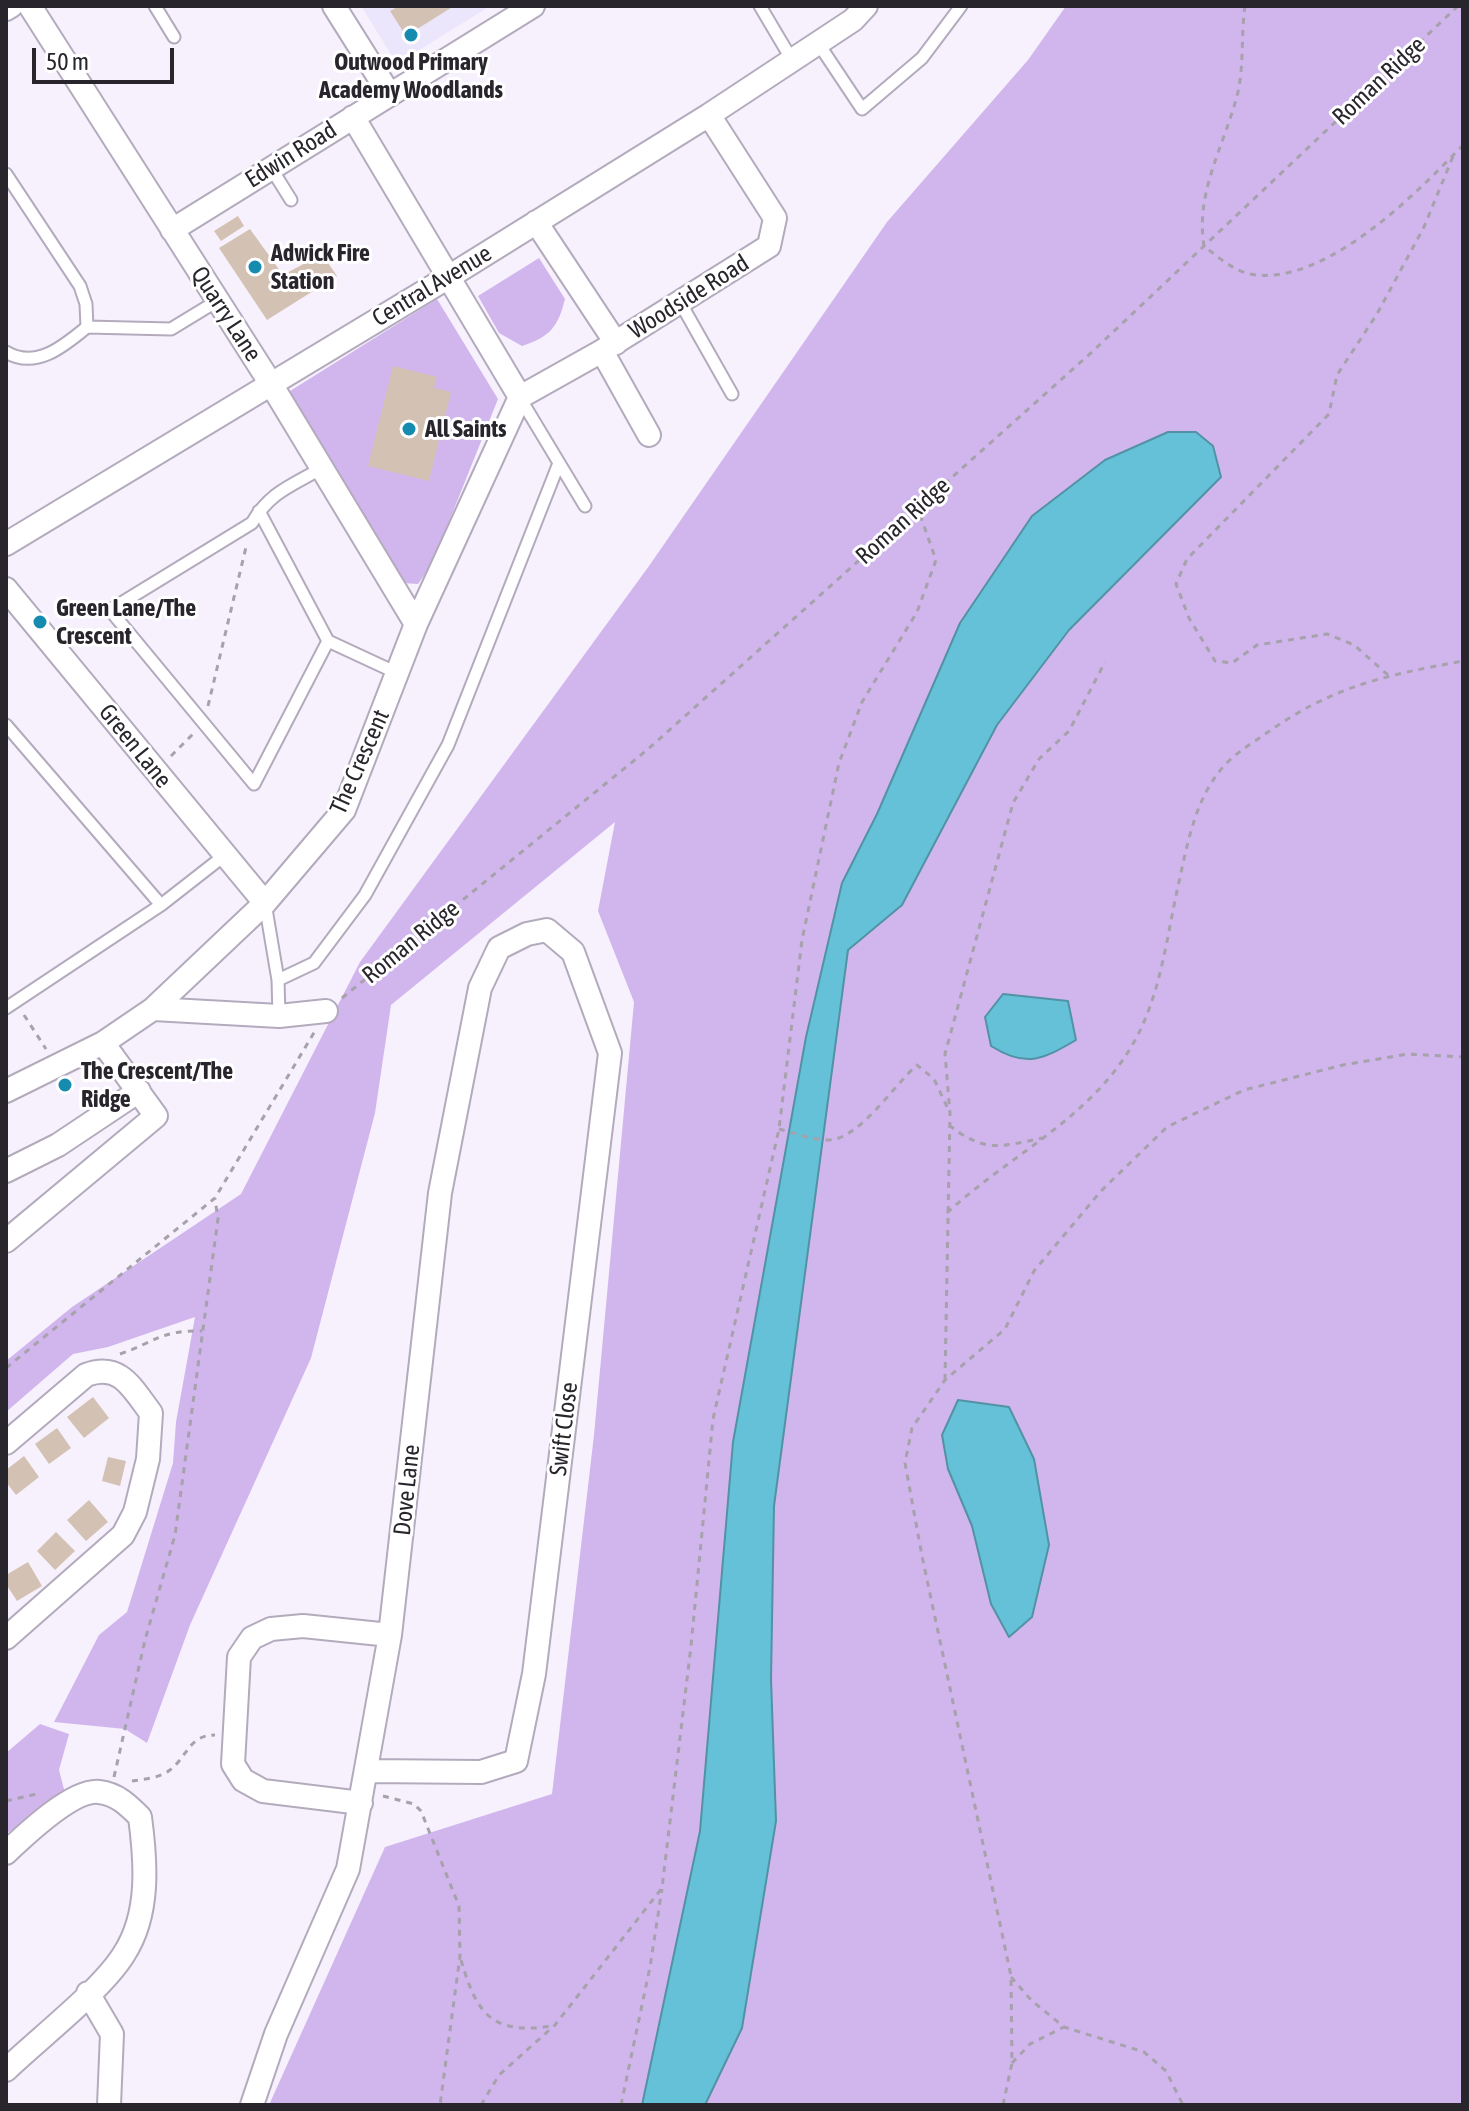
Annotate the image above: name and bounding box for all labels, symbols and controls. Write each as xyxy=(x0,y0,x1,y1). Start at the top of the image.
marker: Outwood Primary Academy Woodlands xyxy=(402,26,420,44)
street label: Roman Ridge xyxy=(1327,31,1431,131)
scale bar xyxy=(36,32,178,82)
text: 50 m xyxy=(46,48,89,75)
place label: Outwood Primary Academy Woodlands xyxy=(319,48,503,104)
street label: Edwin Road xyxy=(240,116,342,194)
place label: Adwick Fire Station xyxy=(271,239,370,295)
street label: Central Avenue xyxy=(367,239,497,333)
street label: Woodside Road xyxy=(624,249,754,345)
marker: Adwick Fire Station xyxy=(246,258,264,276)
street label: Quarry Lane xyxy=(185,261,267,367)
place label: All Saints xyxy=(425,415,507,443)
marker: All Saints xyxy=(400,420,418,438)
street label: Roman Ridge xyxy=(850,471,956,571)
place label: Green Lane/The Crescent xyxy=(56,594,196,650)
marker: Green Lane/The Crescent xyxy=(31,613,49,631)
street label: Green Lane xyxy=(93,698,177,794)
street label: The Crescent xyxy=(324,705,396,819)
street label: Roman Ridge xyxy=(357,894,465,990)
place label: The Crescent/The Ridge xyxy=(81,1057,233,1113)
marker: The Crescent/The Ridge xyxy=(56,1076,74,1094)
street label: Swift Close xyxy=(544,1381,584,1477)
street label: Dove Lane xyxy=(388,1443,426,1537)

